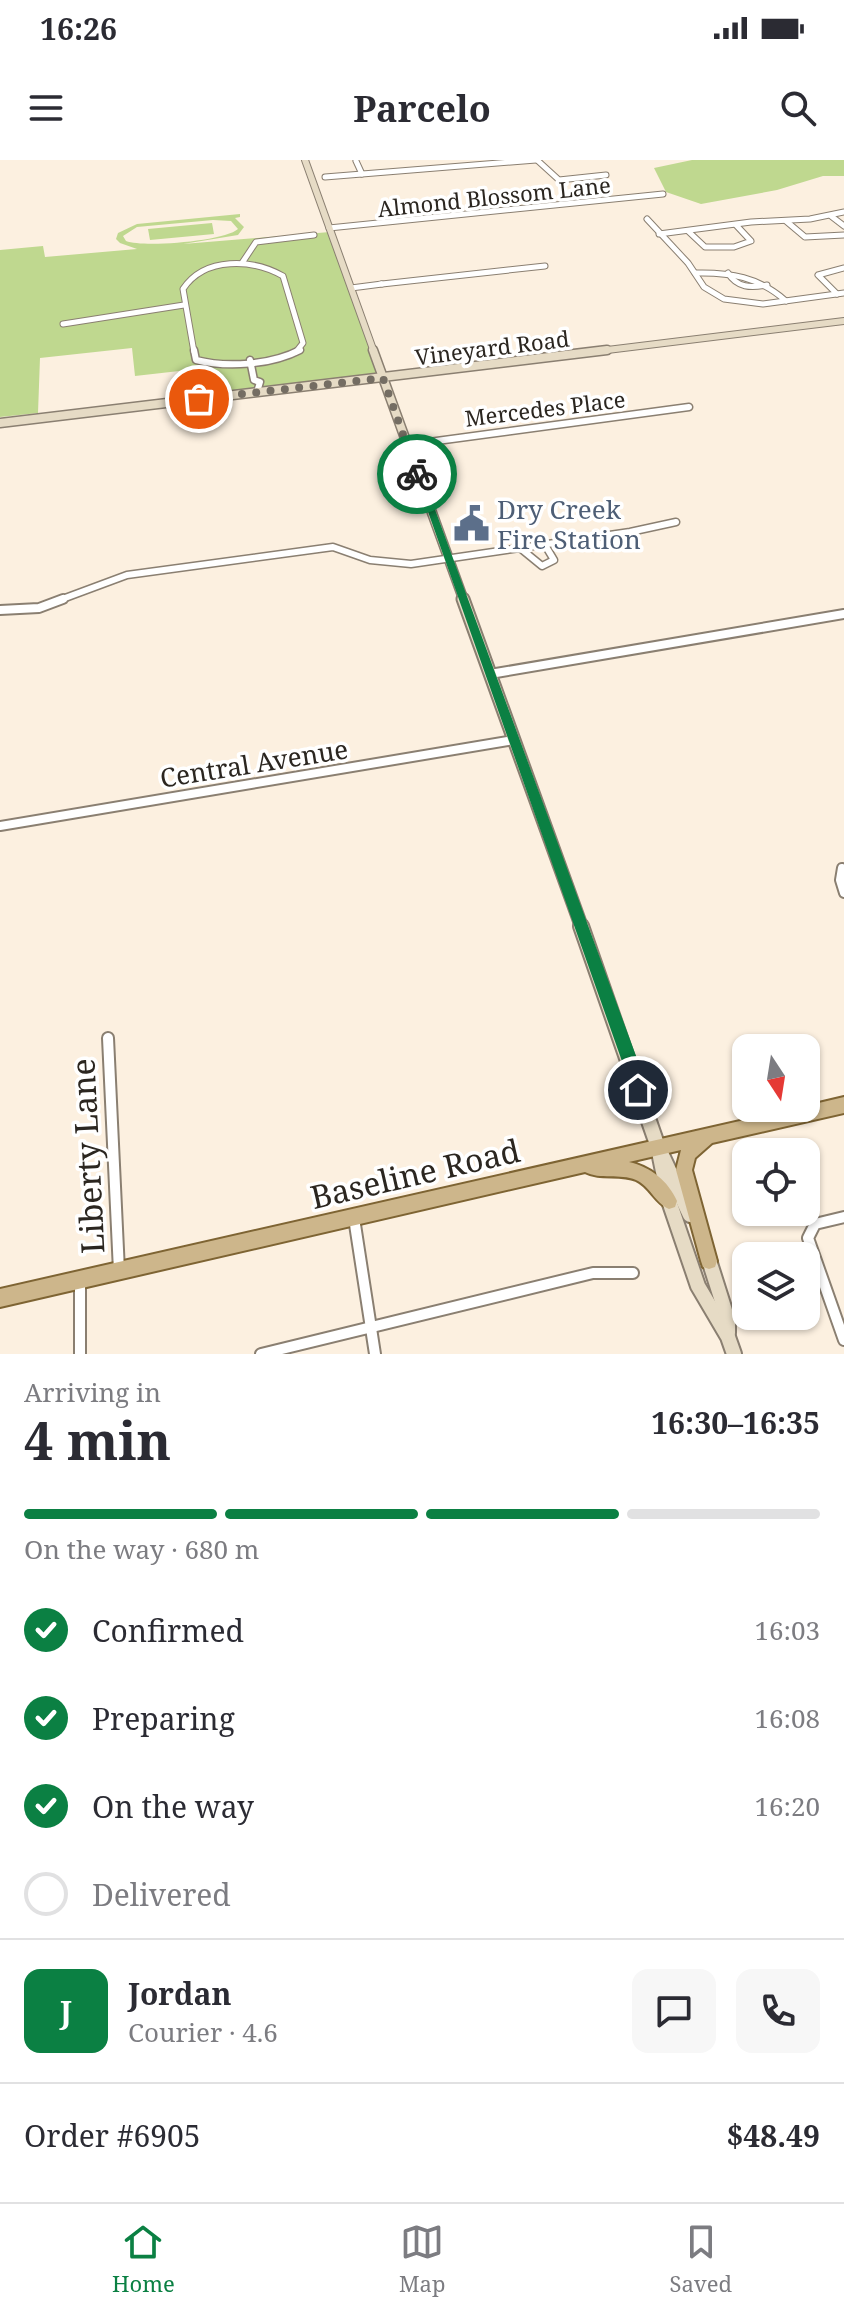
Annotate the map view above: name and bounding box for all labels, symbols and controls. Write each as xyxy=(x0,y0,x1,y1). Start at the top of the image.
text: 16:26 xyxy=(40,8,117,49)
text: Parcelo xyxy=(353,84,491,133)
icon: menu xyxy=(24,86,68,130)
icon: search xyxy=(776,86,820,130)
street label: Almond Blossom Lane xyxy=(376,169,612,223)
street label: Vineyard Road xyxy=(413,323,571,371)
pin xyxy=(165,365,233,433)
icon: bag xyxy=(177,377,221,421)
street label: Mercedes Place xyxy=(463,383,627,433)
courier xyxy=(377,434,457,514)
icon: bike xyxy=(395,452,439,496)
place label: Dry Creek Fire Station xyxy=(497,491,641,557)
public building icon: Dry Creek Fire Station xyxy=(452,505,490,543)
street label: Central Avenue xyxy=(157,730,351,796)
north arrow xyxy=(732,1034,820,1122)
map controls xyxy=(732,1034,820,1330)
pin xyxy=(604,1056,672,1124)
street label: Liberty Lane xyxy=(60,1057,114,1255)
icon: home xyxy=(616,1068,660,1112)
street label: Baseline Road xyxy=(306,1128,524,1218)
button: locate xyxy=(732,1138,820,1226)
button: layers xyxy=(732,1242,820,1330)
text: Arriving in xyxy=(24,1374,161,1410)
text: 16:30–16:35 xyxy=(651,1402,820,1443)
text: 4 min xyxy=(24,1404,171,1475)
text: On the way · 680 m xyxy=(24,1531,259,1567)
icon: check xyxy=(24,1608,68,1652)
text: Confirmed xyxy=(92,1610,244,1651)
text: 16:03 xyxy=(754,1612,820,1648)
icon: check xyxy=(24,1696,68,1740)
text: Preparing xyxy=(92,1698,235,1739)
text: 16:08 xyxy=(754,1700,820,1736)
icon: check xyxy=(24,1784,68,1828)
text: On the way xyxy=(92,1786,254,1827)
text: 16:20 xyxy=(754,1788,820,1824)
text: Delivered xyxy=(92,1874,231,1915)
button: chat xyxy=(632,1969,716,2053)
button: phone xyxy=(736,1969,820,2053)
text: Jordan xyxy=(128,1973,231,2014)
text: J xyxy=(60,1991,72,2032)
text: Courier · 4.6 xyxy=(128,2014,278,2050)
text: Order #6905 xyxy=(24,2115,201,2156)
text: $48.49 xyxy=(726,2115,820,2156)
tab: Home xyxy=(112,2220,175,2298)
tab: Map xyxy=(399,2220,445,2298)
tab: Saved xyxy=(670,2220,732,2298)

